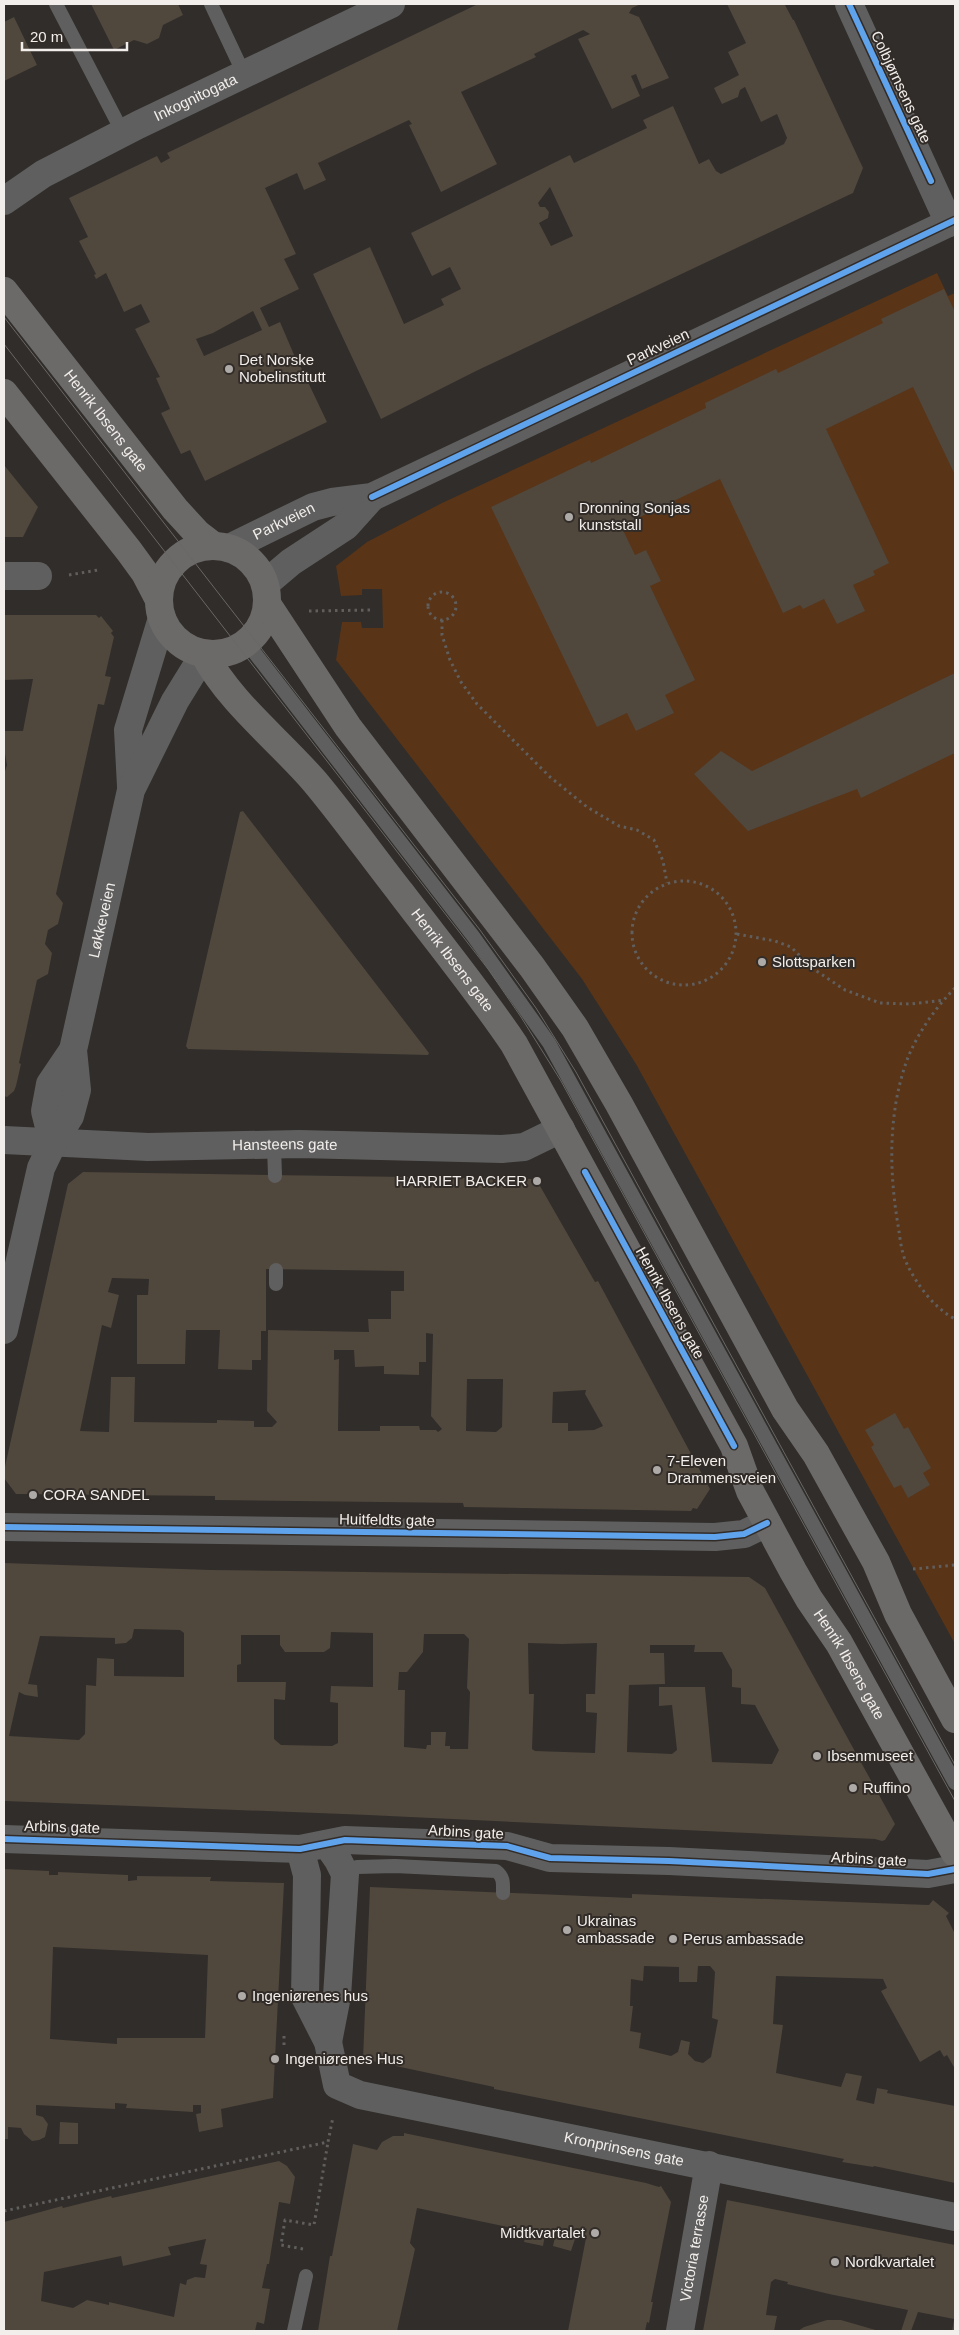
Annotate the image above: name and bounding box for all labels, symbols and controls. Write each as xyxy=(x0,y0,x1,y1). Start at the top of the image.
scale bar xyxy=(22,20,128,52)
text: 20 m xyxy=(30,28,63,45)
street label: Colbjørnsens gate xyxy=(868,28,935,146)
street label: Inkognitogata xyxy=(151,70,240,124)
street label: Parkveien xyxy=(624,325,692,368)
place label: Det Norske Nobelinstitutt xyxy=(239,351,327,385)
marker: Det Norske Nobelinstitutt xyxy=(223,363,235,375)
street label: Henrik Ibsens gate xyxy=(61,366,152,475)
street label: Parkveien xyxy=(250,499,317,543)
place label: Dronning Sonjas kunststall xyxy=(579,499,690,533)
marker: Dronning Sonjas kunststall xyxy=(563,511,575,523)
street label: Løkkeveien xyxy=(85,881,118,959)
street label: Henrik Ibsens gate xyxy=(408,905,498,1015)
place label: Slottsparken xyxy=(772,953,855,970)
marker: Slottsparken xyxy=(756,956,768,968)
street label: Hansteens gate xyxy=(232,1135,338,1153)
place label: HARRIET BACKER xyxy=(396,1172,527,1189)
marker: HARRIET BACKER xyxy=(531,1175,543,1187)
street label: Henrik Ibsens gate xyxy=(633,1244,708,1362)
place label: 7-Eleven Drammensveien xyxy=(667,1452,776,1486)
marker: 7-Eleven Drammensveien xyxy=(651,1464,663,1476)
place label: CORA SANDEL xyxy=(43,1486,150,1503)
marker: CORA SANDEL xyxy=(27,1489,39,1501)
street label: Huitfeldts gate xyxy=(339,1510,435,1529)
street label: Henrik Ibsens gate xyxy=(810,1606,889,1722)
place label: Ibsenmuseet xyxy=(827,1747,914,1764)
marker: Ibsenmuseet xyxy=(811,1750,823,1762)
place label: Ruffino xyxy=(863,1779,910,1796)
marker: Ruffino xyxy=(847,1782,859,1794)
street label: Arbins gate xyxy=(24,1817,100,1836)
street label: Arbins gate xyxy=(428,1821,504,1842)
street label: Arbins gate xyxy=(831,1848,907,1869)
place label: Ukrainas ambassade xyxy=(577,1912,655,1946)
marker: Ukrainas ambassade xyxy=(561,1924,573,1936)
place label: Perus ambassade xyxy=(683,1930,804,1947)
marker: Perus ambassade xyxy=(667,1933,679,1945)
place label: Ingeniørenes hus xyxy=(252,1987,368,2004)
marker: Ingeniørenes hus xyxy=(236,1990,248,2002)
place label: Ingeniørenes Hus xyxy=(285,2050,403,2067)
marker: Ingeniørenes Hus xyxy=(269,2053,281,2065)
street label: Kronprinsens gate xyxy=(563,2128,685,2169)
street label: Victoria terrasse xyxy=(676,2193,712,2303)
place label: Midtkvartalet xyxy=(500,2224,586,2241)
marker: Midtkvartalet xyxy=(589,2227,601,2239)
place label: Nordkvartalet xyxy=(845,2253,935,2270)
marker: Nordkvartalet xyxy=(829,2256,841,2268)

